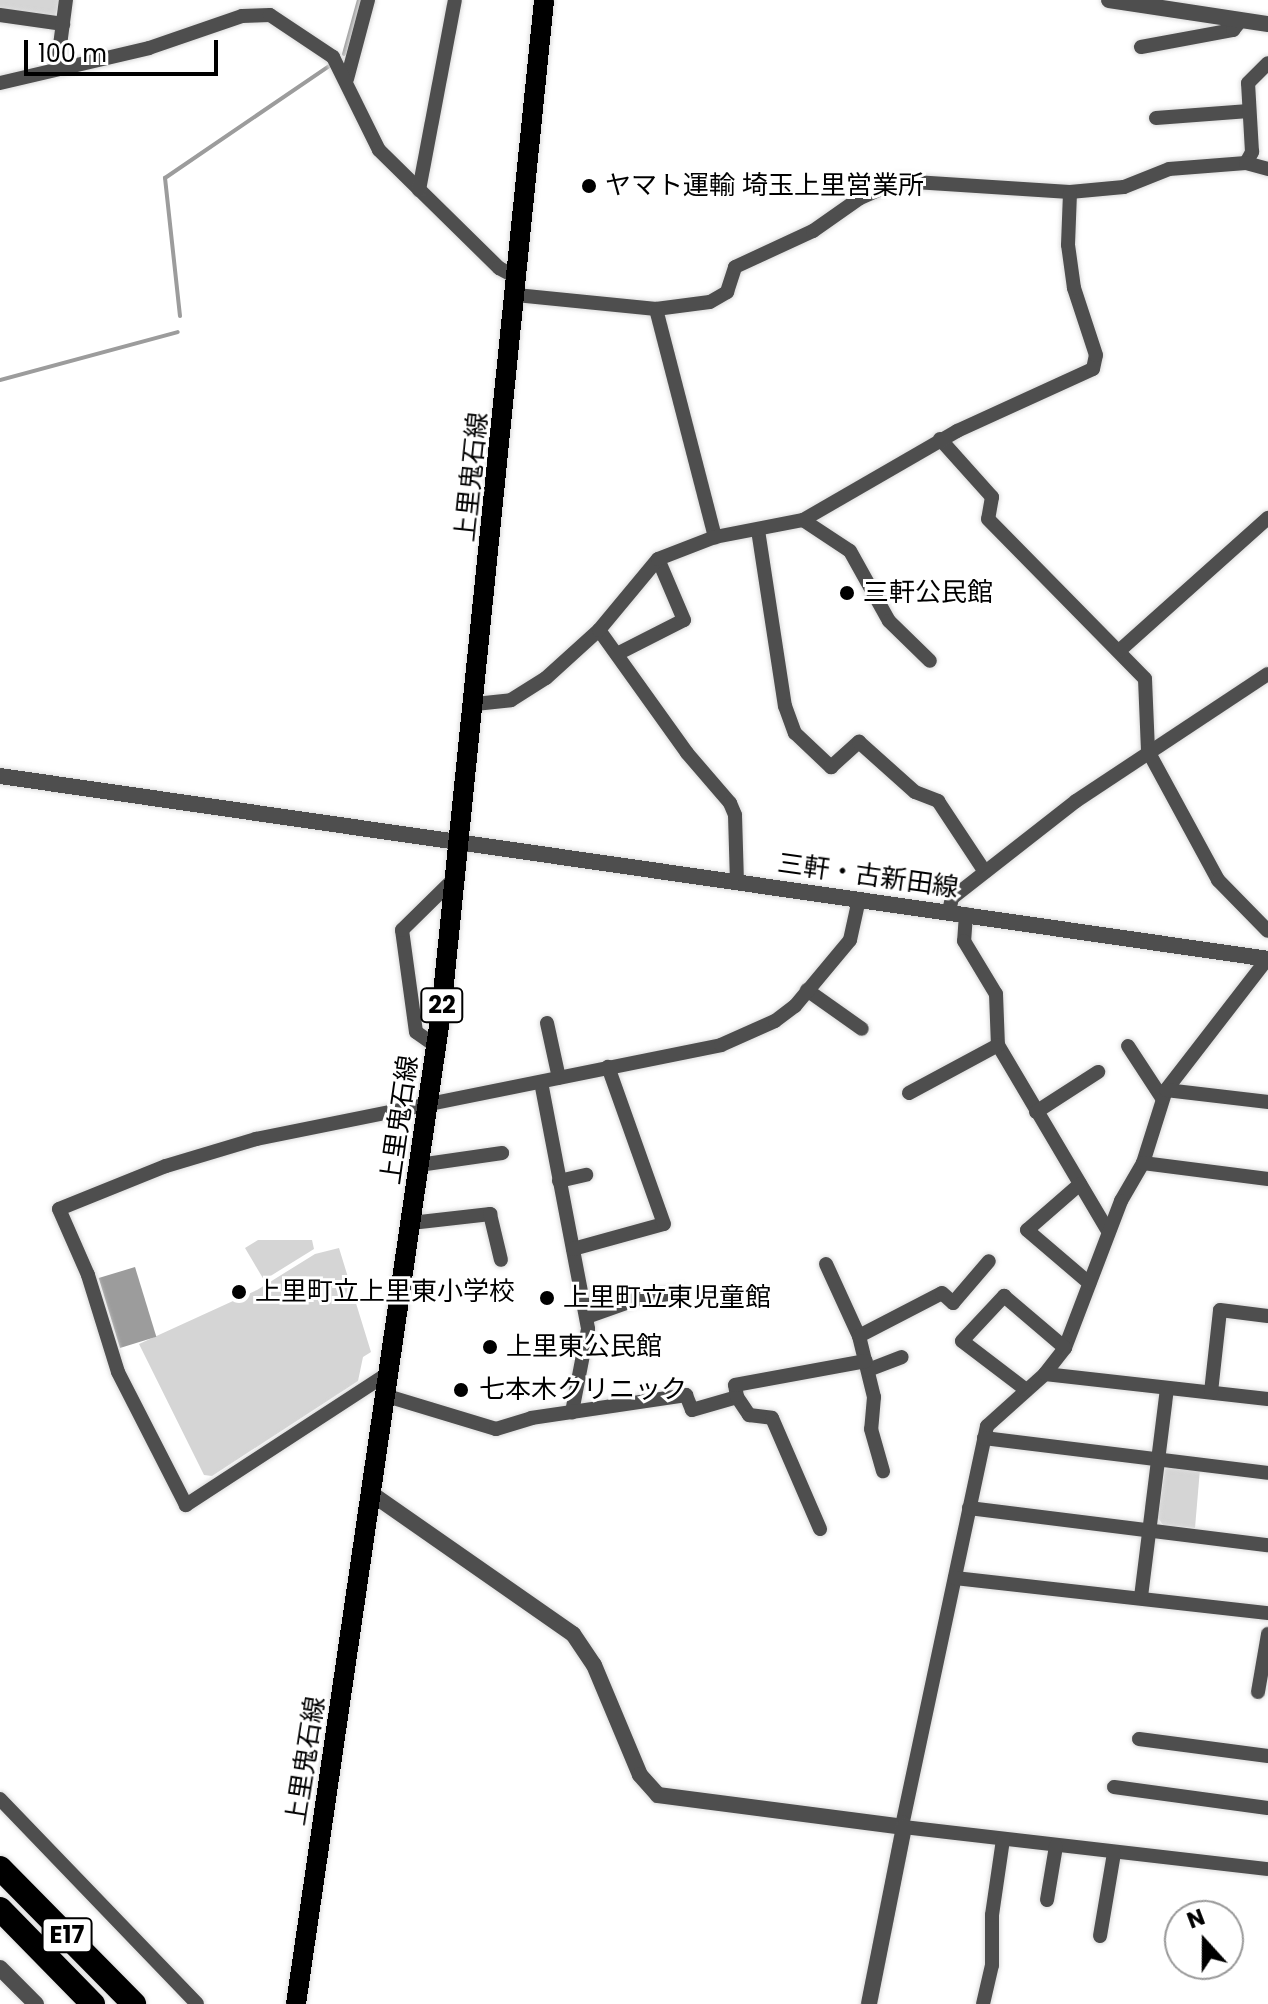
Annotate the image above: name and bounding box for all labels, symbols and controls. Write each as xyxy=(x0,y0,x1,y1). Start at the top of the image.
scale bar xyxy=(28,24,222,74)
text: 100 m xyxy=(38,37,107,70)
place label: ヤマト運輸 埼玉上里営業所 xyxy=(605,170,924,202)
marker: ヤマト運輸 埼玉上里営業所 xyxy=(580,177,598,195)
street label: 上里鬼石線 xyxy=(450,411,494,543)
place label: 三軒公民館 xyxy=(863,577,993,609)
marker: 三軒公民館 xyxy=(838,584,856,602)
street label: 三軒・古新田線 xyxy=(776,848,960,904)
road number: 22 xyxy=(420,985,464,1025)
street label: 上里鬼石線 xyxy=(376,1053,424,1187)
place label: 上里町立上里東小学校 xyxy=(255,1276,515,1308)
place label: 上里町立東児童館 xyxy=(563,1282,771,1314)
marker: 上里町立上里東小学校 xyxy=(230,1283,248,1301)
marker: 上里町立東児童館 xyxy=(538,1289,556,1307)
place label: 上里東公民館 xyxy=(506,1331,662,1363)
marker: 上里東公民館 xyxy=(481,1338,499,1356)
place label: 七本木クリニック xyxy=(479,1374,687,1406)
marker: 七本木クリニック xyxy=(450,1379,472,1401)
street label: 上里鬼石線 xyxy=(280,1694,332,1828)
north arrow xyxy=(1164,1900,1244,1980)
text: N xyxy=(1183,1902,1209,1936)
road number: E17 xyxy=(41,1915,93,1955)

